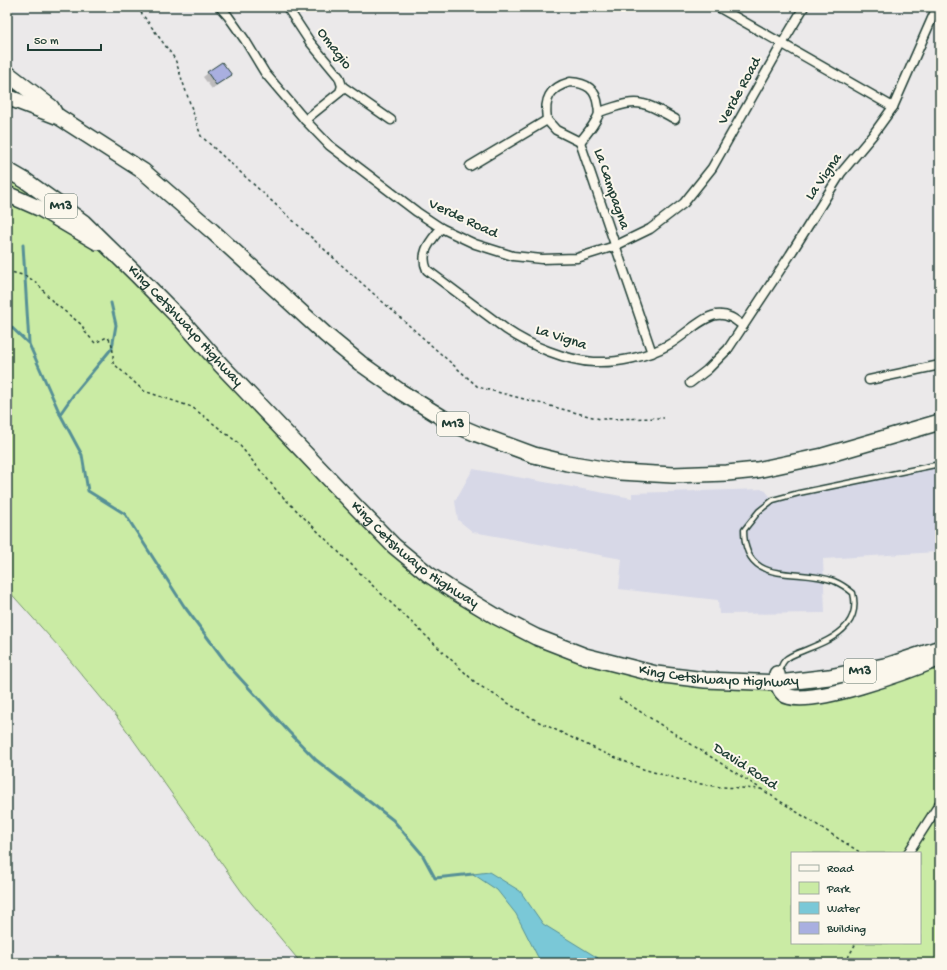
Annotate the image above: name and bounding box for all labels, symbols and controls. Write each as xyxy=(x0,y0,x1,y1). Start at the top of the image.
street label: Omagio xyxy=(312,25,356,74)
scale bar xyxy=(28,26,101,52)
text: 50 m xyxy=(34,35,59,49)
street label: Verde Road xyxy=(714,53,766,129)
street label: La Campagna xyxy=(589,146,633,232)
street label: La Vigna xyxy=(801,150,847,204)
road number: M13 xyxy=(45,194,77,218)
street label: Verde Road xyxy=(425,195,502,243)
street label: King Cetshwayo Highway xyxy=(123,261,247,392)
street label: La Vigna xyxy=(533,321,590,355)
road number: M13 xyxy=(437,412,469,436)
street label: King Cetshwayo Highway xyxy=(347,498,482,613)
road number: M13 xyxy=(844,659,876,683)
street label: King Cetshwayo Highway xyxy=(637,661,800,692)
street label: David Road xyxy=(709,739,782,795)
legend xyxy=(791,852,921,944)
text: Road xyxy=(827,863,854,877)
text: Park xyxy=(826,883,852,897)
text: Water xyxy=(827,903,861,917)
text: Building xyxy=(826,923,866,937)

